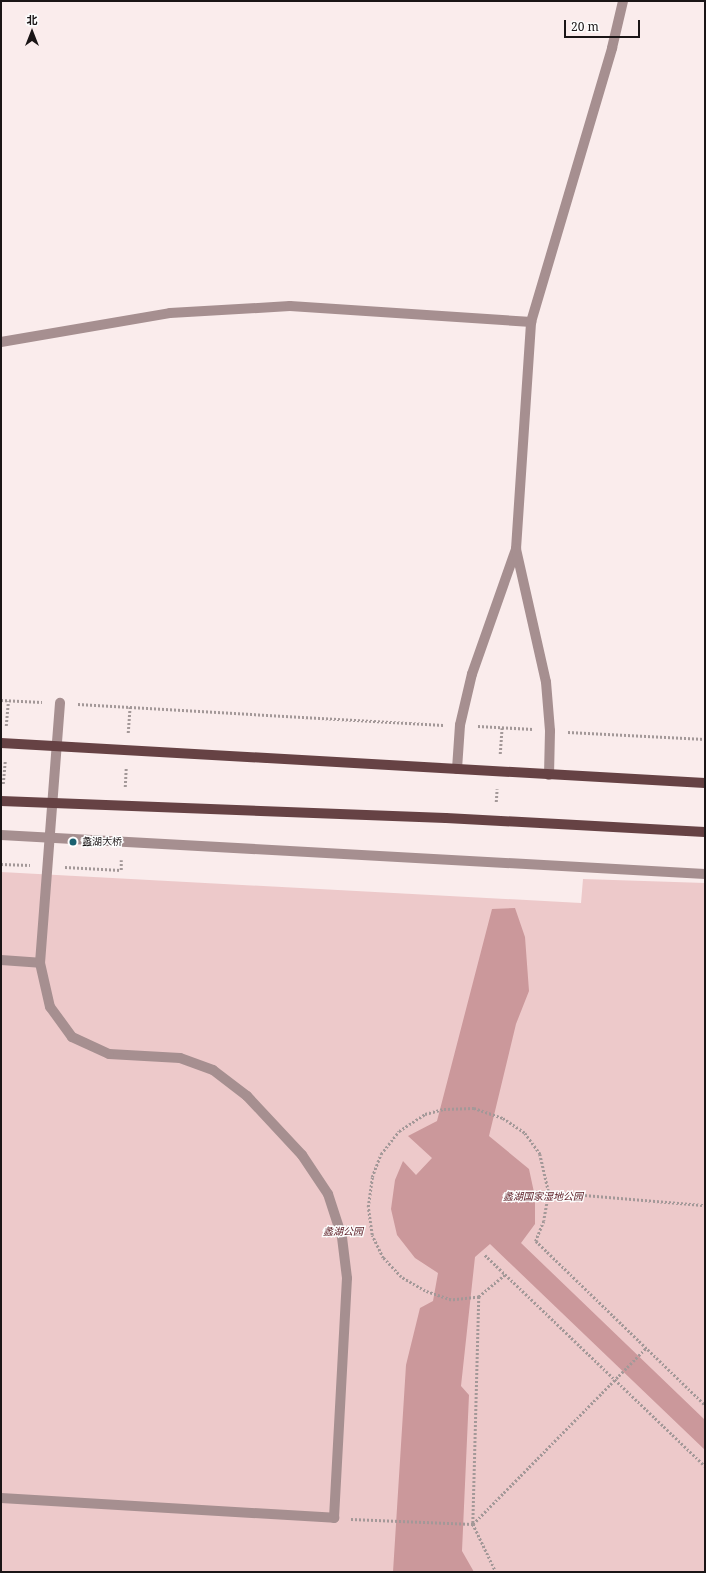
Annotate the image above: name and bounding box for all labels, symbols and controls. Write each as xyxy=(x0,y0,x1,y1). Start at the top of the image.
north arrow xyxy=(12,12,52,52)
text: 北 xyxy=(27,12,38,27)
scale bar xyxy=(566,12,642,38)
text: 20 m xyxy=(571,18,599,35)
marker: 蠡湖大桥 xyxy=(67,836,79,848)
place label: 蠡湖大桥 xyxy=(82,836,122,848)
park label: 蠡湖国家湿地公园 xyxy=(503,1191,583,1203)
park label: 蠡湖公园 xyxy=(323,1226,363,1238)

